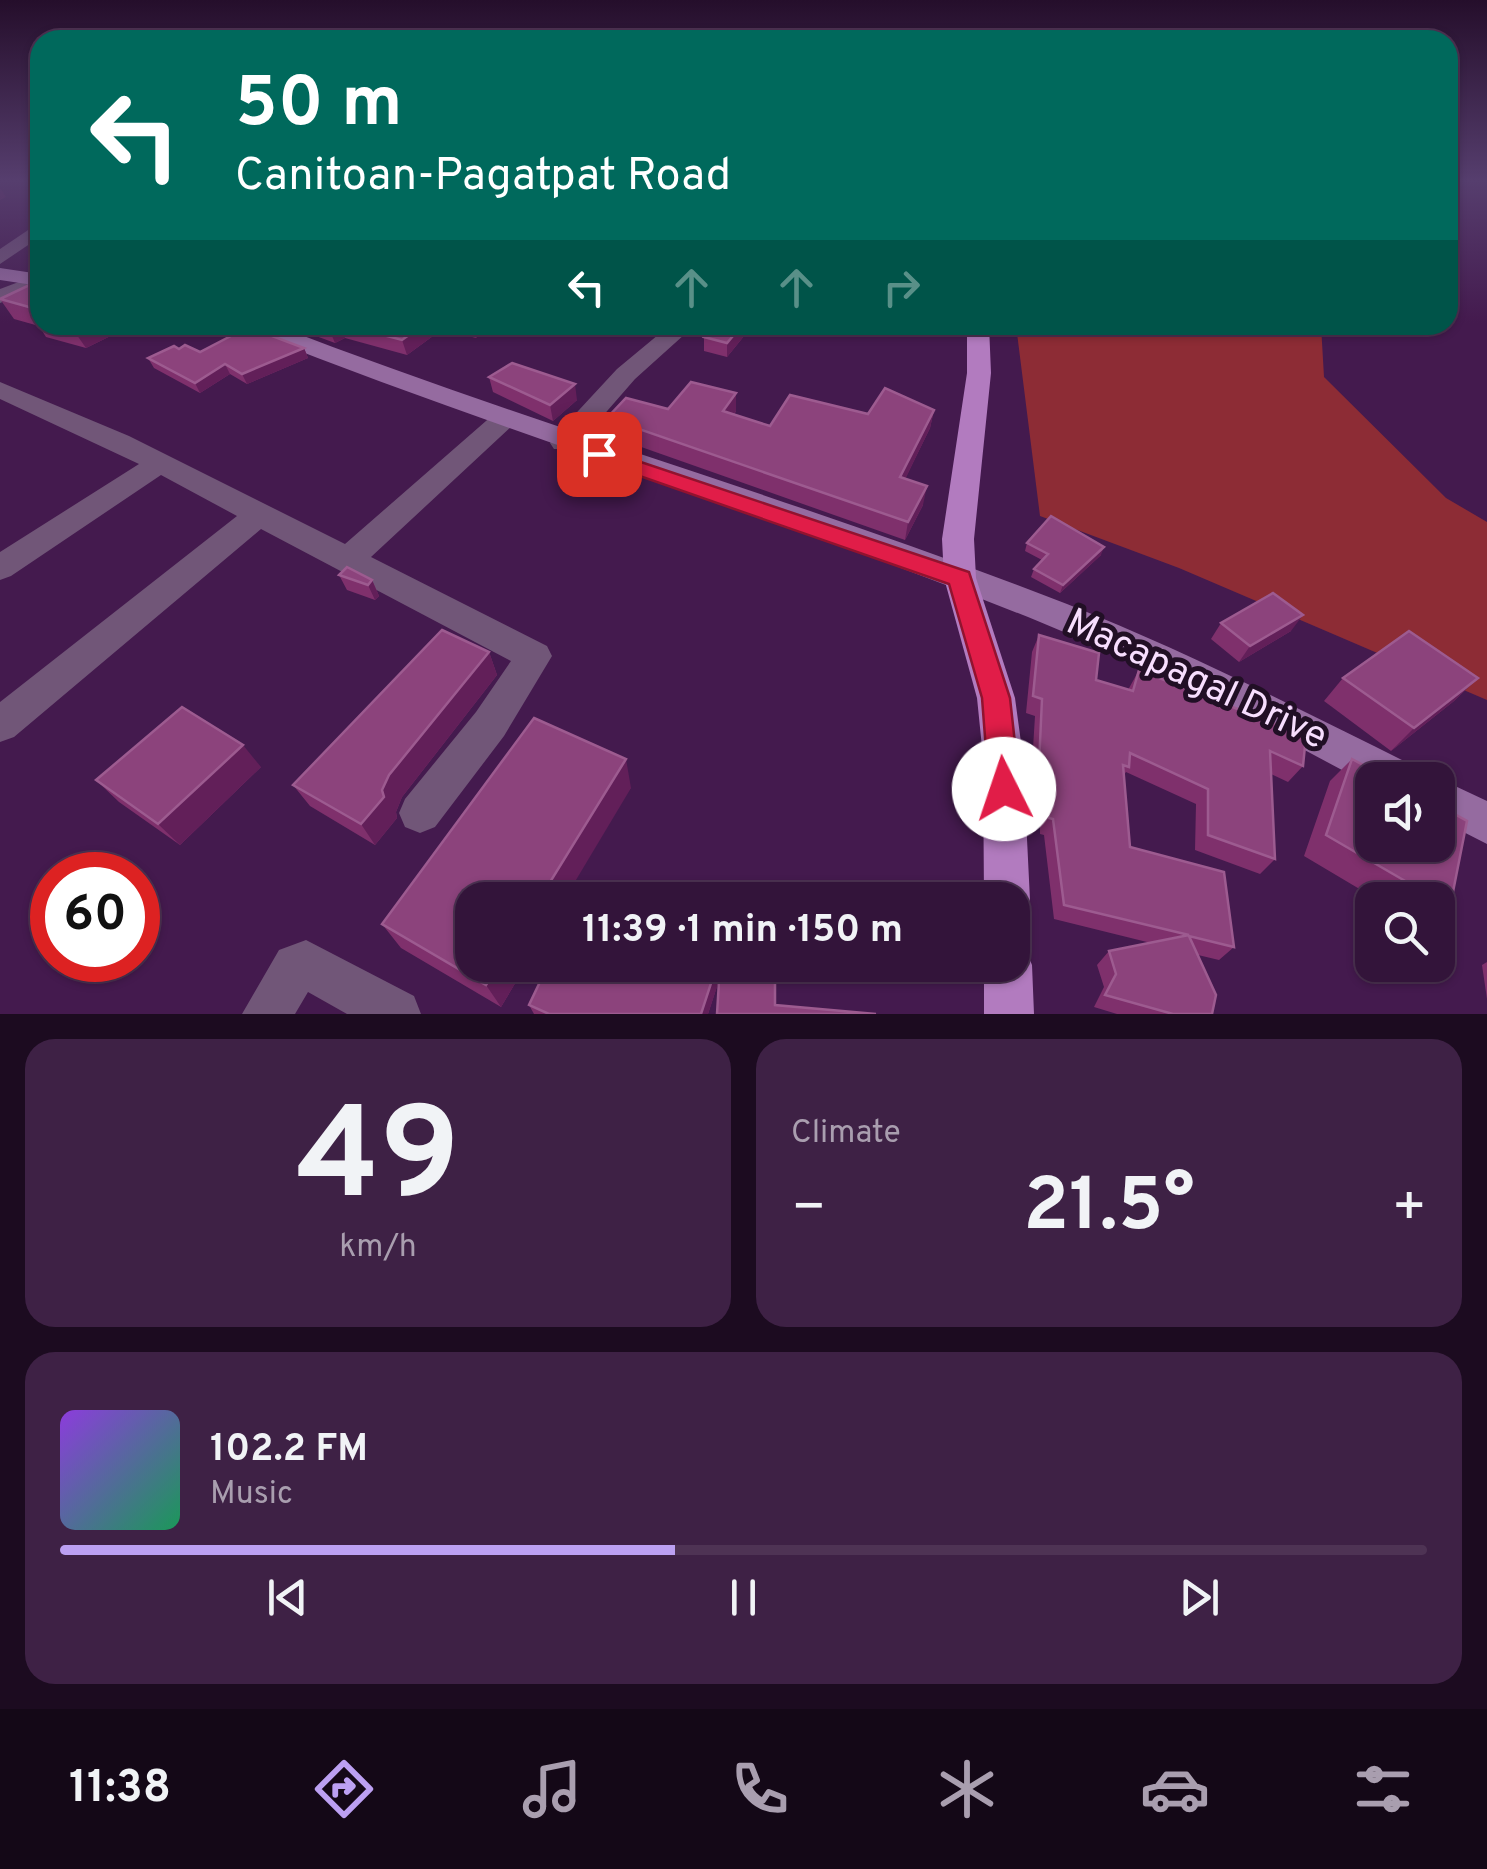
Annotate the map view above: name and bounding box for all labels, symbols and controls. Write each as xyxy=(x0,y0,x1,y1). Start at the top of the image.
text: 50 m xyxy=(235,62,402,151)
icon: left xyxy=(70,70,200,200)
text: Canitoan-Pagatpat Road xyxy=(235,149,731,206)
icon: left xyxy=(559,260,614,315)
icon: ahead xyxy=(664,260,719,315)
icon: ahead xyxy=(769,260,824,315)
icon: right xyxy=(874,260,929,315)
pin xyxy=(557,412,642,497)
icon: arrive xyxy=(572,427,627,482)
street label: Macapagal Drive xyxy=(1058,599,1334,763)
position arrow xyxy=(952,737,1056,841)
map controls xyxy=(1355,762,1455,982)
button: sound xyxy=(1355,762,1455,862)
speed limit sign: 60 xyxy=(30,852,160,982)
button: search xyxy=(1355,882,1455,982)
text: 11:39 · 1 min · 150 m xyxy=(582,907,903,956)
text: 49 xyxy=(296,1080,460,1245)
text: Climate xyxy=(791,1114,901,1154)
text: 21.5° xyxy=(1023,1162,1195,1257)
text: − xyxy=(791,1175,826,1245)
text: + xyxy=(1392,1175,1427,1245)
text: km/h xyxy=(339,1228,417,1268)
text: 102.2 FM xyxy=(210,1426,368,1475)
text: Music xyxy=(210,1475,293,1515)
icon: previous xyxy=(260,1570,315,1625)
icon: pause xyxy=(716,1570,771,1625)
icon: next xyxy=(1172,1570,1227,1625)
icon: directions xyxy=(309,1754,379,1824)
icon: music xyxy=(517,1754,587,1824)
icon: phone xyxy=(725,1754,795,1824)
icon: climate xyxy=(932,1754,1002,1824)
icon: car xyxy=(1140,1754,1210,1824)
icon: filters xyxy=(1348,1754,1418,1824)
text: 11:38 xyxy=(69,1761,171,1818)

